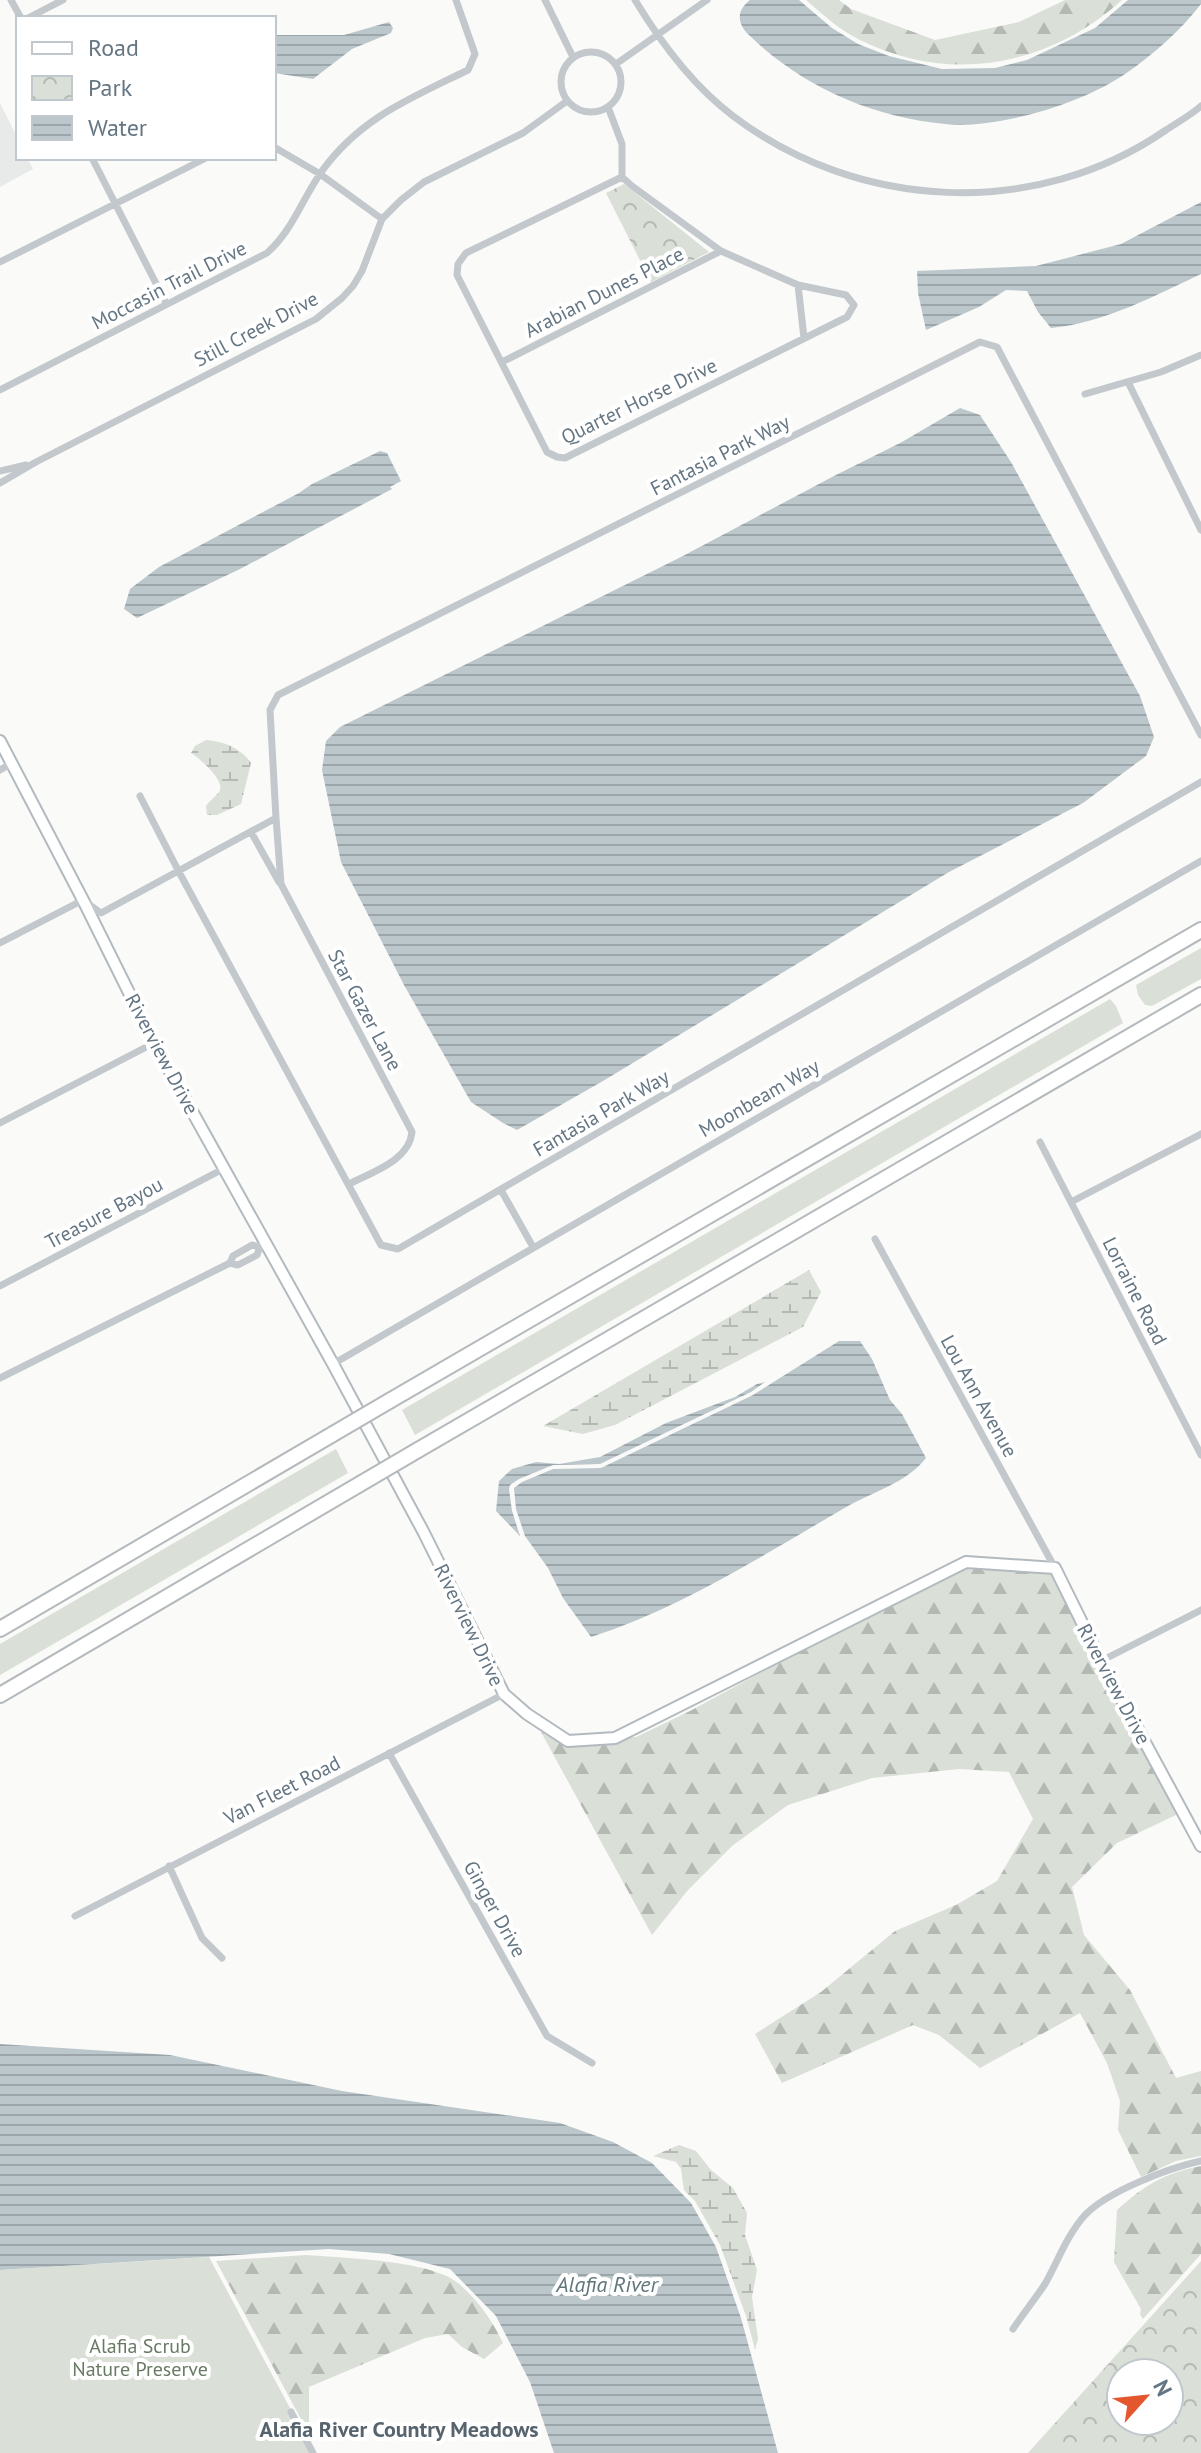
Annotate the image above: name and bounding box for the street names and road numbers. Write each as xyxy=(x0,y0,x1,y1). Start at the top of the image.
street label: Moccasin Trail Drive xyxy=(87,235,251,335)
street label: Arabian Dunes Place xyxy=(520,241,688,343)
street label: Still Creek Drive xyxy=(189,285,323,373)
street label: Quarter Horse Drive xyxy=(557,352,721,450)
street label: Fantasia Park Way xyxy=(646,408,795,501)
street label: Star Gazer Lane xyxy=(322,945,408,1075)
street label: Riverview Drive xyxy=(119,989,205,1119)
street label: Moonbeam Way xyxy=(694,1053,825,1143)
street label: Fantasia Park Way xyxy=(528,1063,674,1163)
street label: Treasure Bayou xyxy=(41,1171,167,1255)
street label: Lorraine Road xyxy=(1097,1233,1173,1349)
street label: Lou Ann Avenue xyxy=(935,1330,1023,1462)
street label: Riverview Drive xyxy=(428,1560,510,1690)
street label: Riverview Drive xyxy=(1071,1619,1157,1749)
street label: Van Fleet Road xyxy=(218,1750,345,1831)
street label: Ginger Drive xyxy=(458,1856,532,1962)

